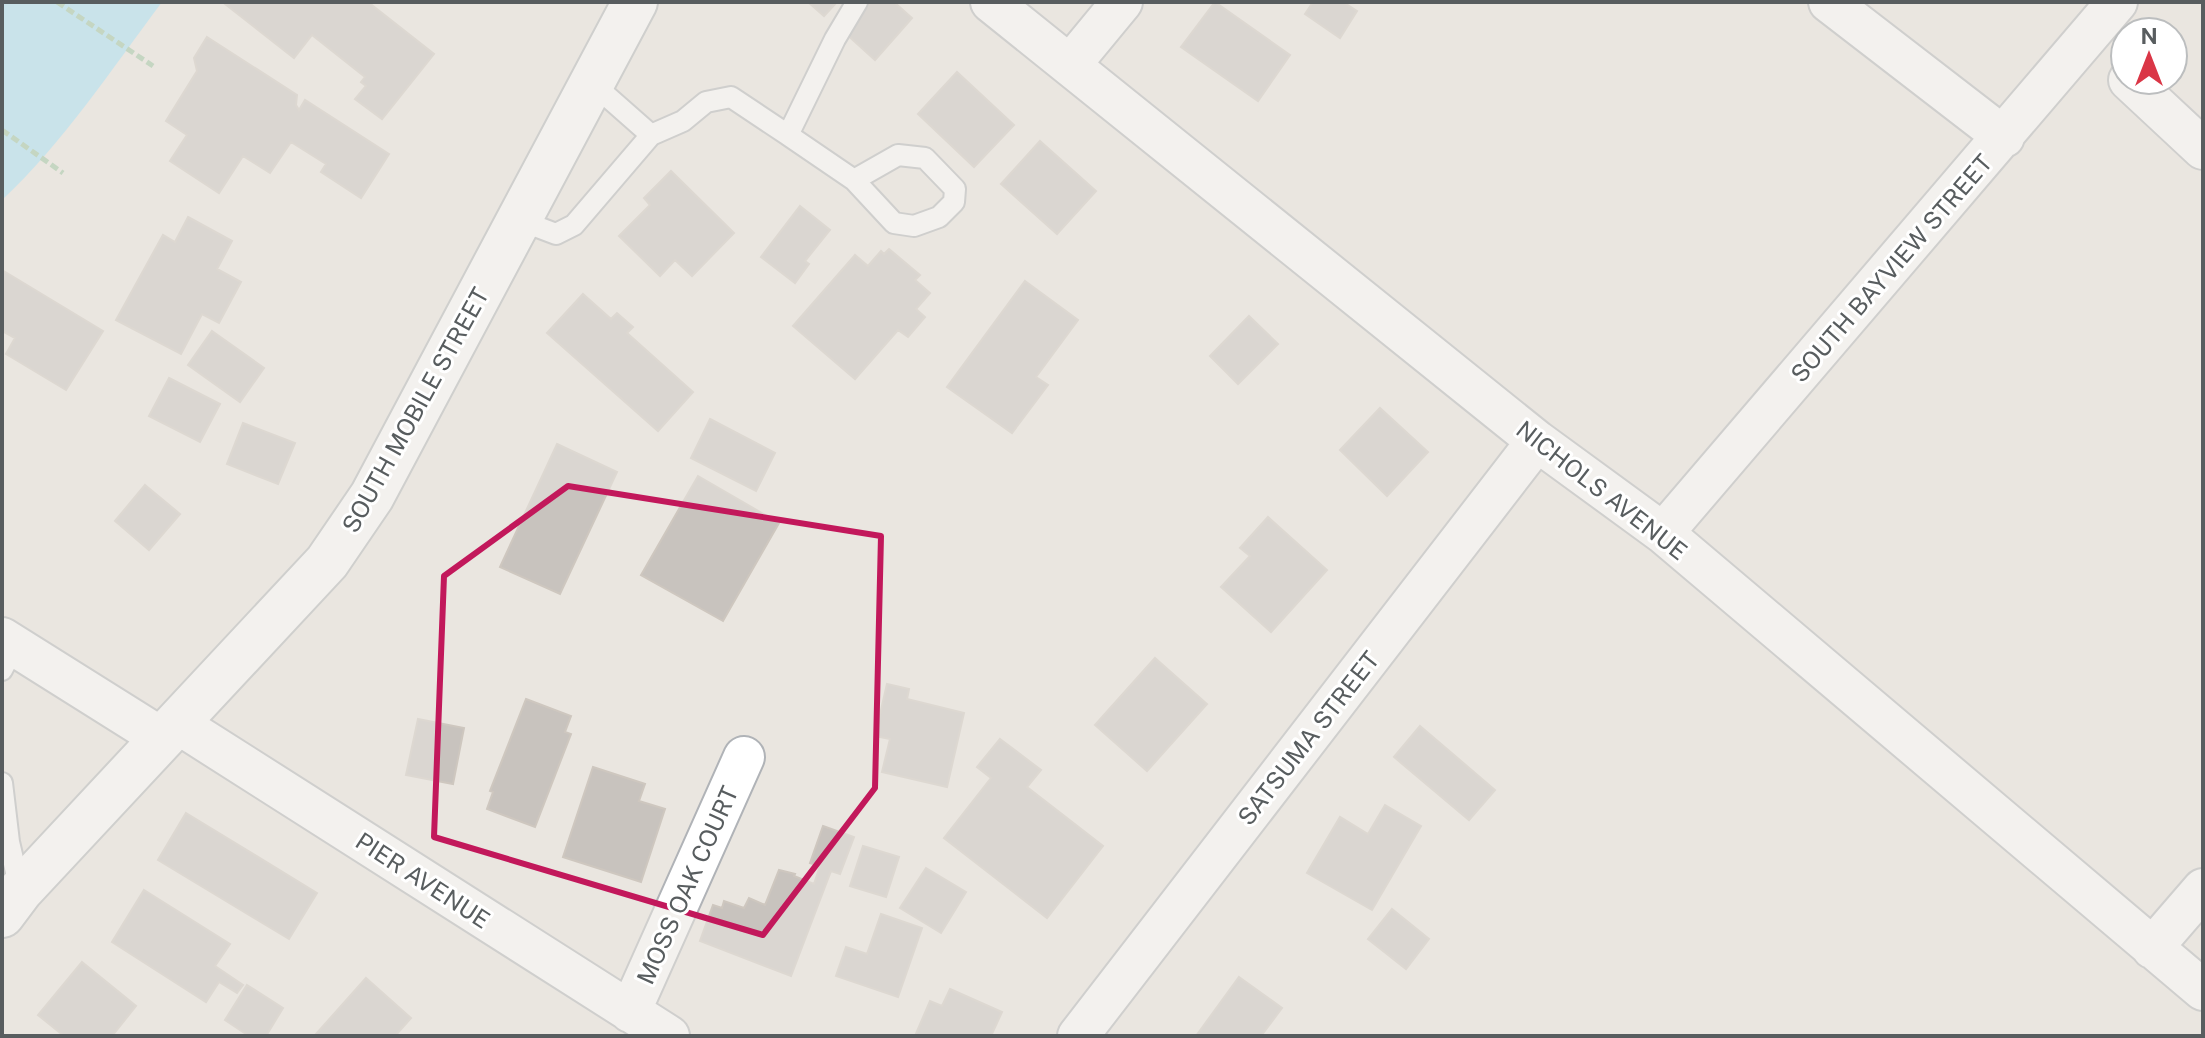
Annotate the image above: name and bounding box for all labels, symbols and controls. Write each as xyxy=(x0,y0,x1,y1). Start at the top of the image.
north arrow xyxy=(2109,16,2189,96)
text: N xyxy=(2140,23,2158,49)
street label: SOUTH BAYVIEW STREET xyxy=(1785,149,1997,387)
street label: SOUTH MOBILE STREET xyxy=(336,283,494,537)
street label: NICHOLS AVENUE xyxy=(1511,415,1693,565)
street label: SATSUMA STREET xyxy=(1232,646,1384,830)
street label: MOSS OAK COURT xyxy=(631,782,743,988)
street label: PIER AVENUE xyxy=(351,826,495,934)

